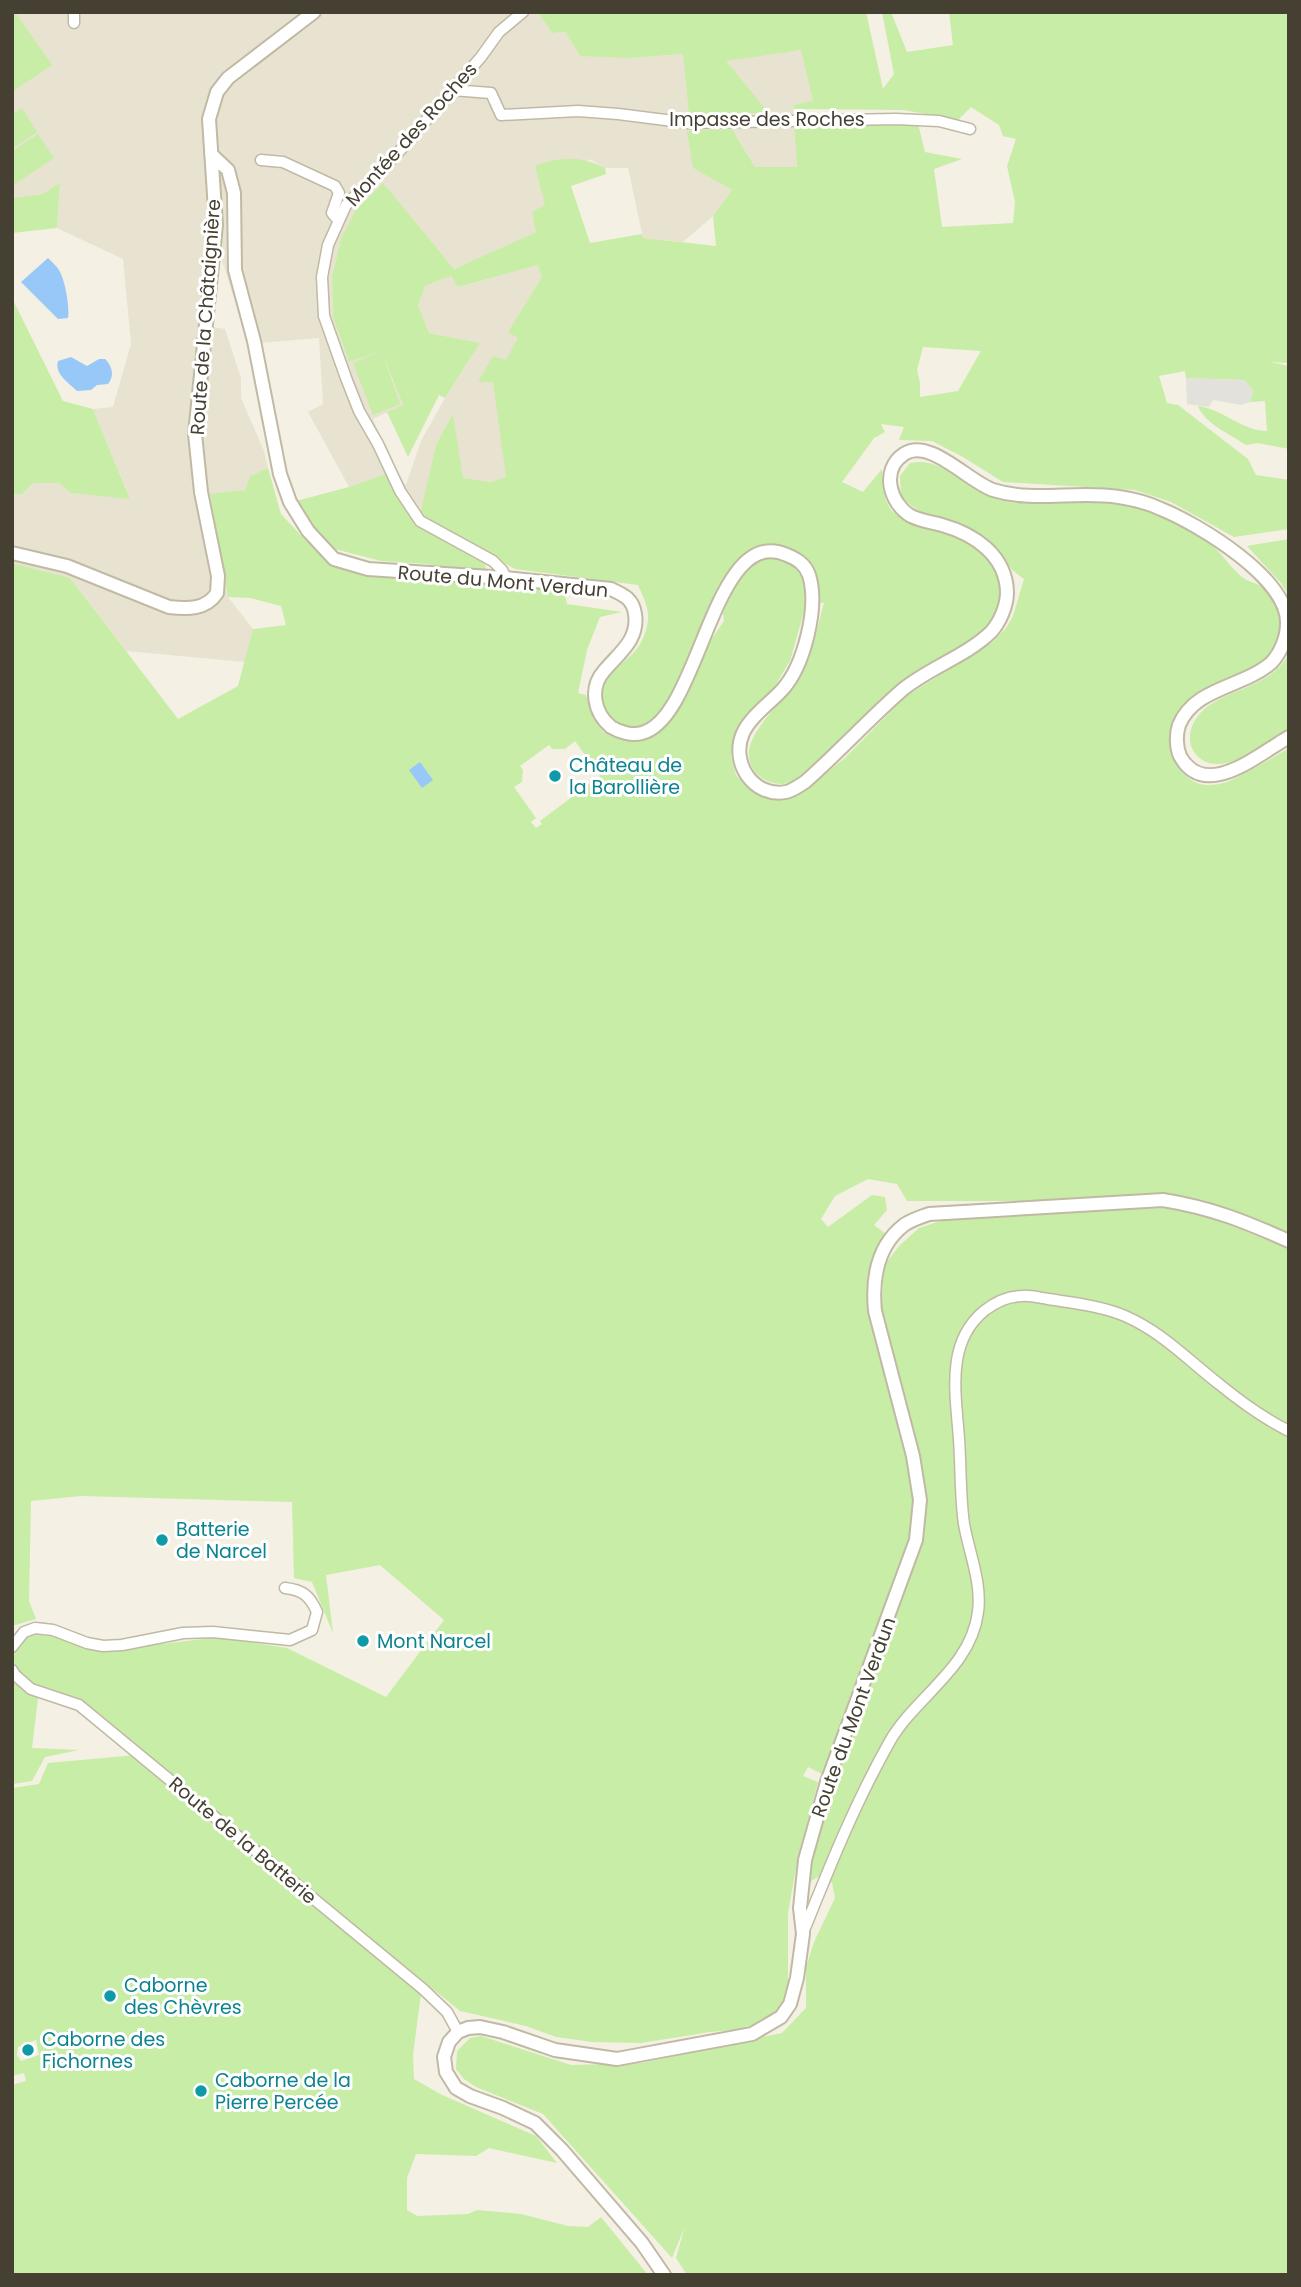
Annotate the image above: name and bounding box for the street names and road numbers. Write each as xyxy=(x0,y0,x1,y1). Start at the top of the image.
street label: Montée des Roches xyxy=(339,57,483,212)
street label: Impasse des Roches xyxy=(669,106,865,133)
street label: Route de la Châtaignière xyxy=(184,198,227,436)
street label: Route du Mont Verdun xyxy=(397,559,609,604)
street label: Route du Mont Verdun xyxy=(805,1613,902,1821)
street label: Route de la Batterie xyxy=(163,1770,322,1910)

